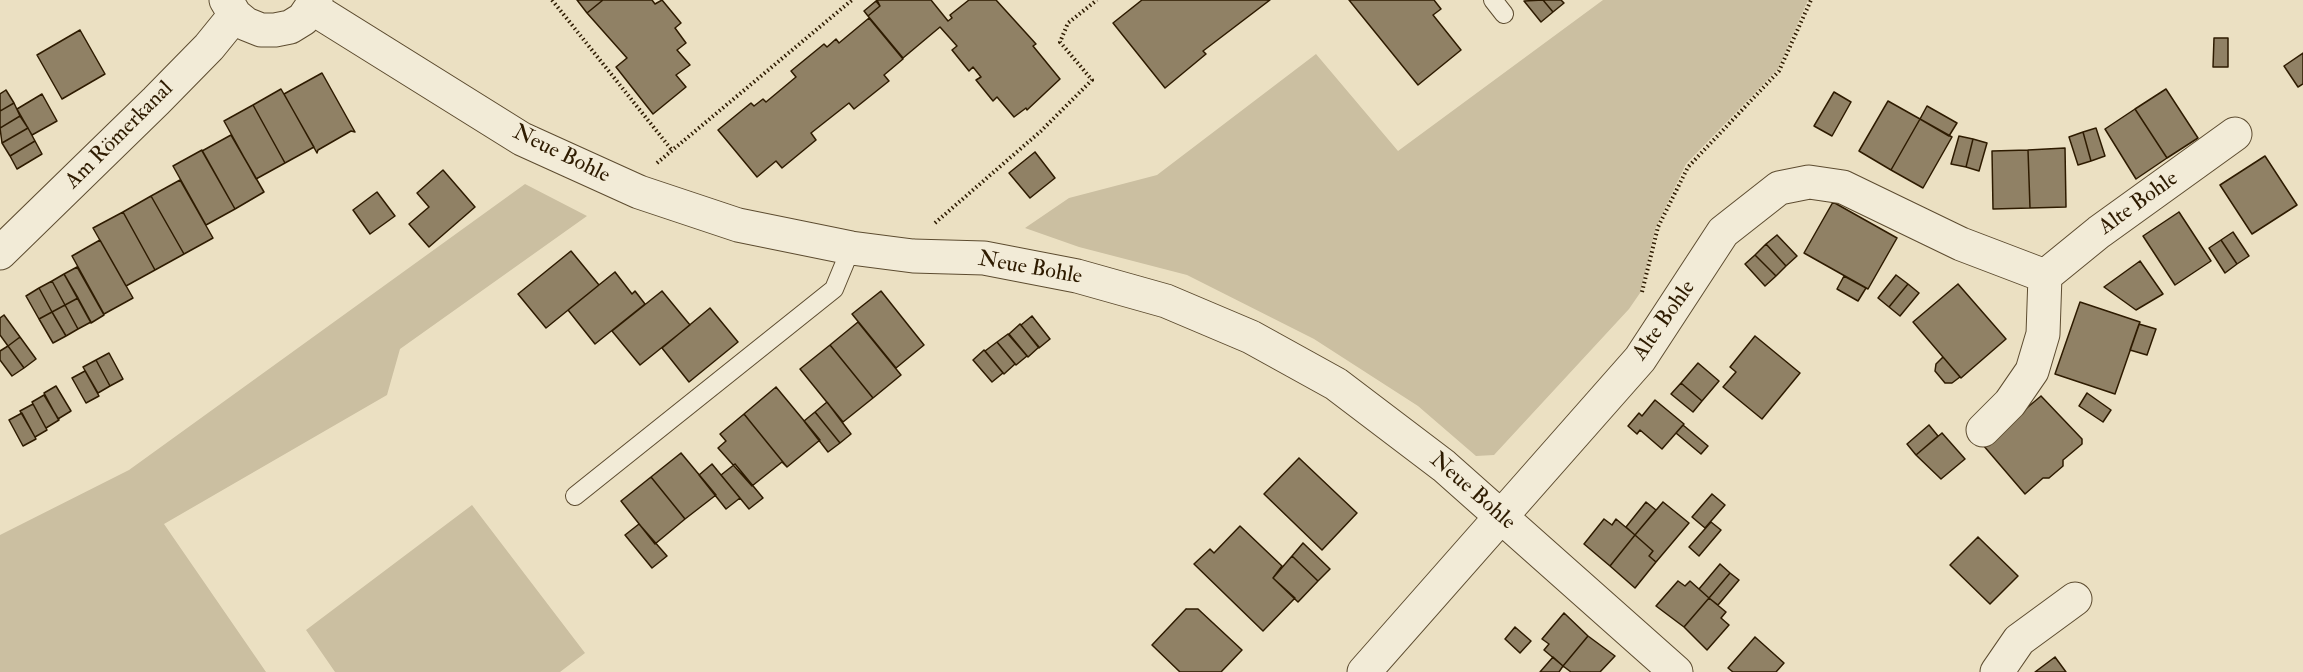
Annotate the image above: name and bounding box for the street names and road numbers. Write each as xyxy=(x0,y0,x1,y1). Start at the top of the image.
street label: Am Römerkanal xyxy=(61,77,179,195)
street label: Neue Bohle xyxy=(508,120,614,190)
street label: Alte Bohle xyxy=(2094,166,2184,242)
street label: Neue Bohle xyxy=(976,247,1084,291)
street label: Alte Bohle xyxy=(1628,276,1702,366)
street label: Neue Bohle xyxy=(1424,448,1520,536)

